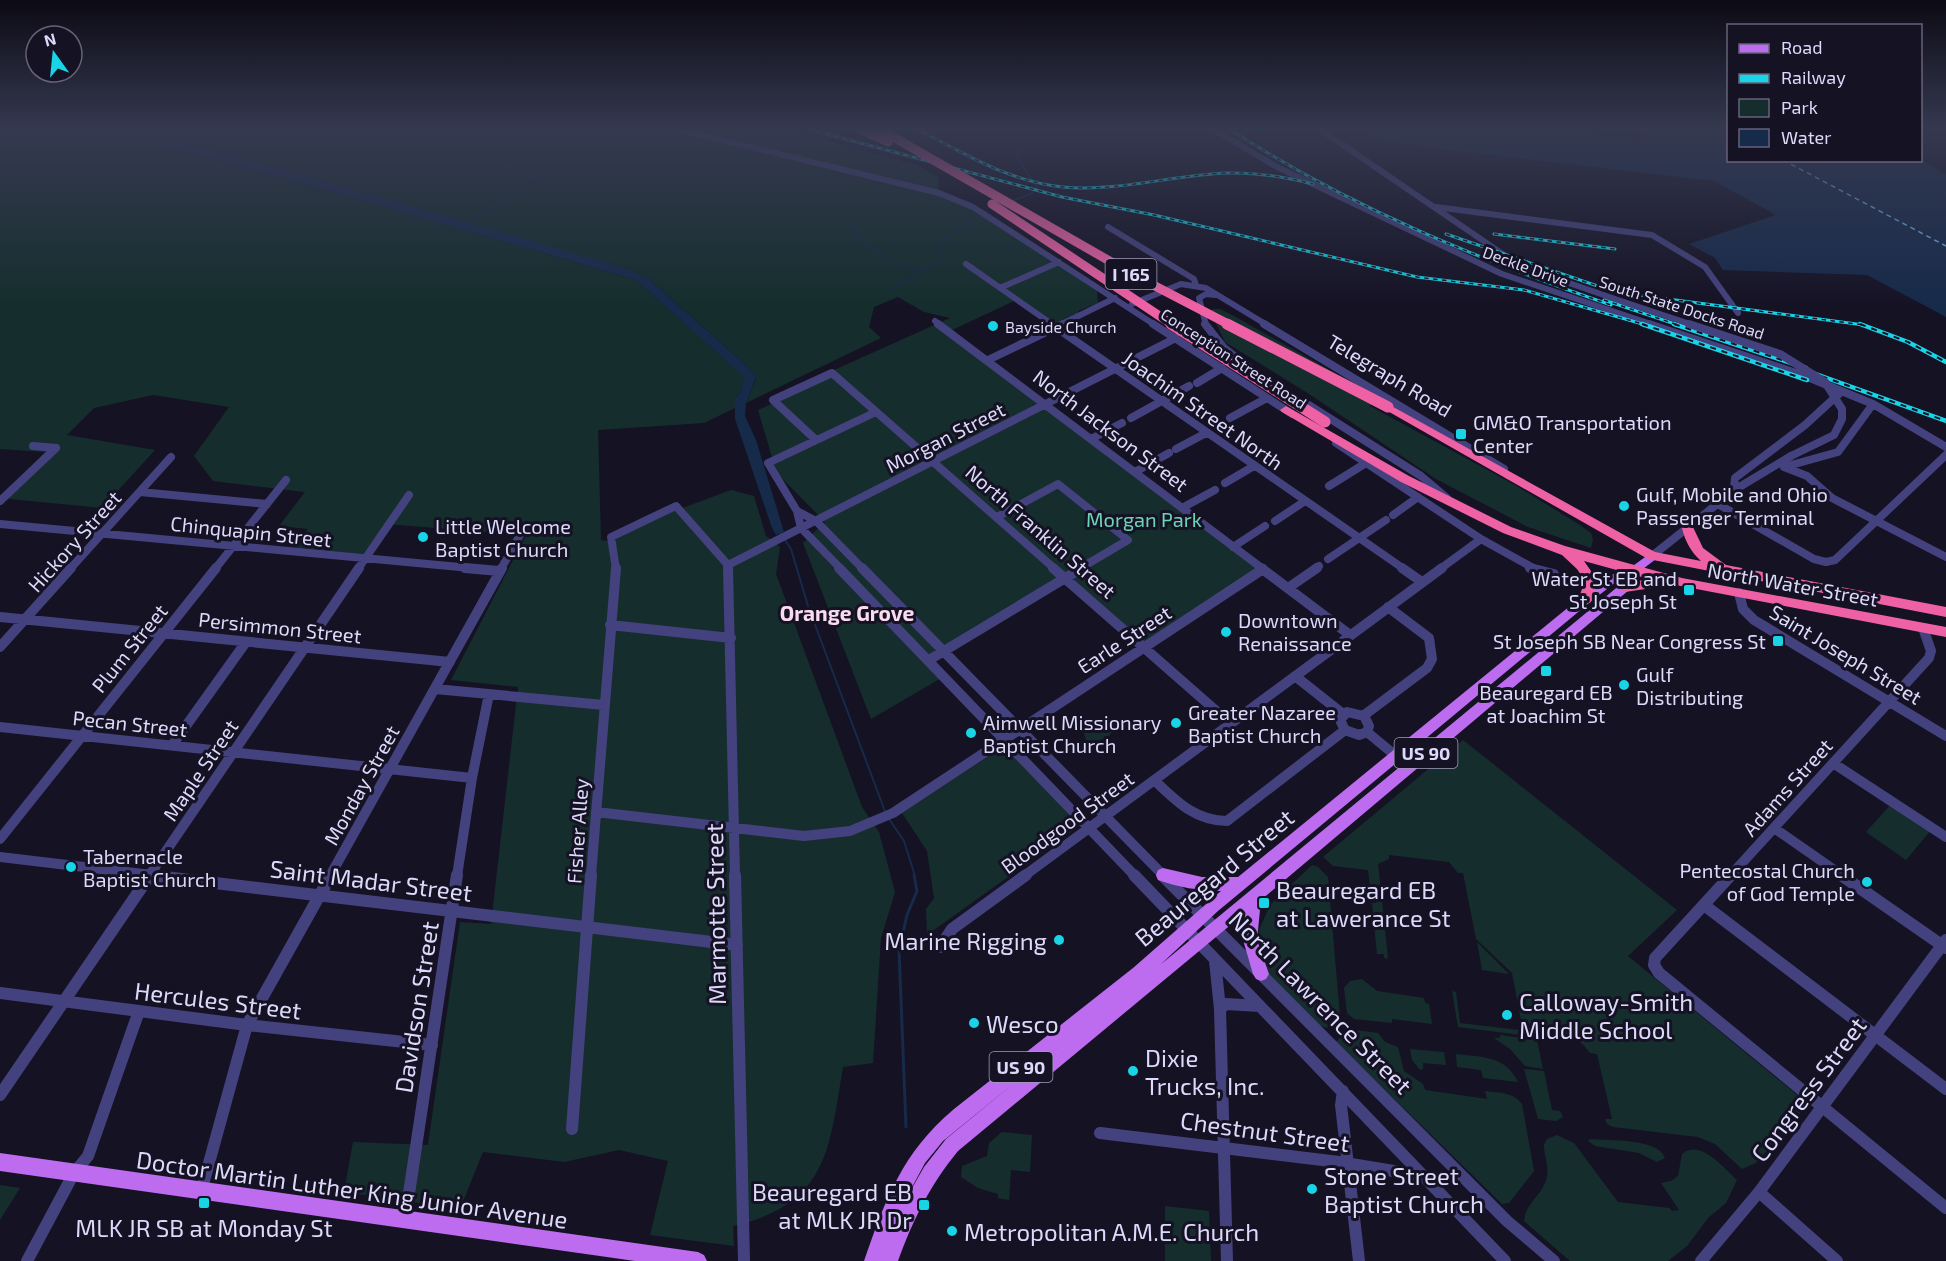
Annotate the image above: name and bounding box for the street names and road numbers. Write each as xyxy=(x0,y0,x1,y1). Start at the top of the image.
street label: Deckle Drive xyxy=(1480,242,1572,290)
road number: I 165 xyxy=(1106,259,1156,289)
street label: South State Docks Road xyxy=(1597,271,1767,343)
street label: Conception Street Road xyxy=(1158,304,1310,412)
street label: Telegraph Road xyxy=(1324,328,1456,422)
street label: Joachim Street North xyxy=(1118,346,1288,474)
street label: North Jackson Street xyxy=(1029,364,1193,496)
street label: Morgan Street xyxy=(881,397,1009,477)
street label: North Franklin Street xyxy=(961,459,1121,603)
street label: Hickory Street xyxy=(22,485,126,596)
street label: Chinquapin Street xyxy=(169,511,333,551)
street label: North Water Street xyxy=(1706,557,1880,611)
street label: Plum Street xyxy=(86,599,172,697)
street label: Saint Joseph Street xyxy=(1766,599,1927,709)
street label: Earle Street xyxy=(1073,600,1176,678)
street label: Persimmon Street xyxy=(197,607,363,648)
street label: Pecan Street xyxy=(72,705,189,741)
street label: Maple Street xyxy=(157,715,243,825)
street label: Monday Street xyxy=(318,721,404,849)
street label: Adams Street xyxy=(1737,733,1837,841)
road number: US 90 xyxy=(1394,738,1458,768)
street label: Bloodgood Street xyxy=(996,766,1138,878)
street label: Fisher Alley xyxy=(561,777,593,884)
street label: Beauregard Street xyxy=(1129,802,1299,952)
street label: Marmotte Street xyxy=(699,823,731,1005)
street label: Saint Madar Street xyxy=(268,853,474,907)
street label: North Lawrence Street xyxy=(1224,905,1418,1099)
street label: Davidson Street xyxy=(388,919,444,1095)
street label: Hercules Street xyxy=(133,975,303,1025)
street label: Congress Street xyxy=(1744,1011,1872,1167)
road number: US 90 xyxy=(990,1052,1052,1082)
street label: Chestnut Street xyxy=(1178,1105,1352,1157)
street label: Doctor Martin Luther King Junior Avenue xyxy=(134,1144,570,1234)

